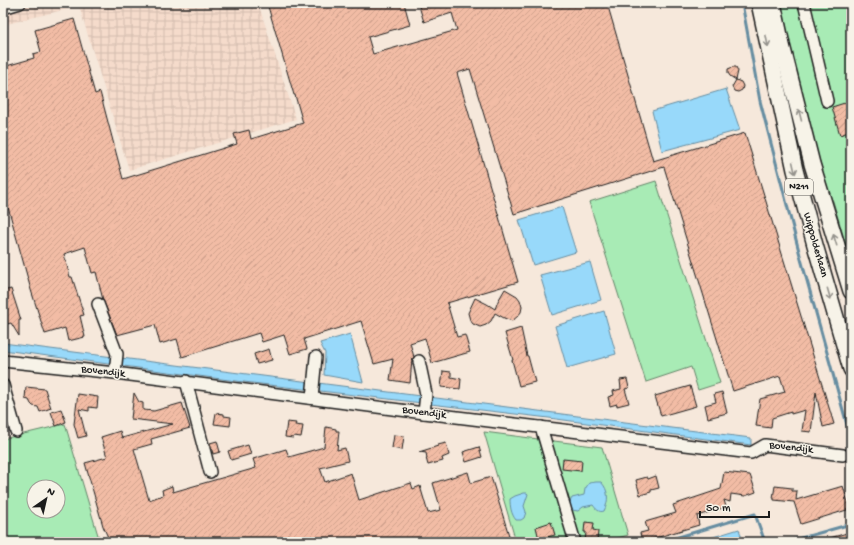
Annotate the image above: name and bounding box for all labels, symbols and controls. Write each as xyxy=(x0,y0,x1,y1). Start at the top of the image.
one-way arrow xyxy=(763,34,771,47)
one-way arrow xyxy=(795,109,803,122)
one-way arrow xyxy=(791,162,799,175)
road number: N211 xyxy=(785,179,813,195)
street label: Wippolderlaan xyxy=(800,211,830,279)
one-way arrow xyxy=(831,234,838,247)
one-way arrow xyxy=(826,287,833,300)
street label: Bovendijk xyxy=(79,364,127,380)
street label: Bovendijk xyxy=(400,404,448,422)
street label: Bovendijk xyxy=(767,440,815,456)
north arrow xyxy=(26,479,66,519)
text: N xyxy=(44,485,57,499)
scale bar xyxy=(700,493,769,519)
text: 50 m xyxy=(706,502,731,516)

